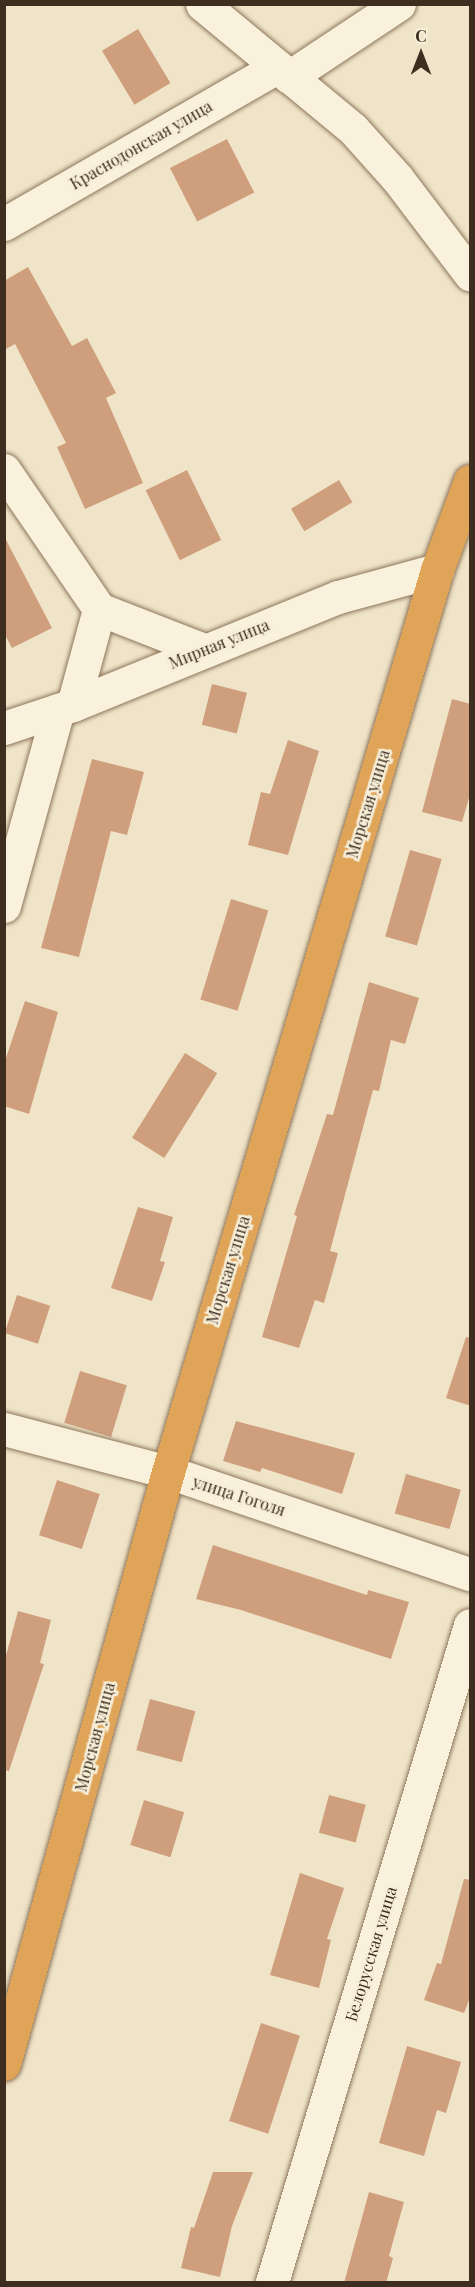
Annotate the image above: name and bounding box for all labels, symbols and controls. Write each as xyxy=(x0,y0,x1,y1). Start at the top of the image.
north arrow xyxy=(391,24,451,84)
text: С xyxy=(415,25,427,46)
street label: Краснодонская улица xyxy=(67,96,215,194)
street label: Мирная улица xyxy=(166,615,272,673)
street label: Морская улица xyxy=(342,747,394,861)
street label: Морская улица xyxy=(202,1213,254,1327)
street label: улица Гоголя xyxy=(190,1472,288,1520)
street label: Морская улица xyxy=(71,1680,119,1794)
street label: Белорусская улица xyxy=(341,1884,401,2024)

